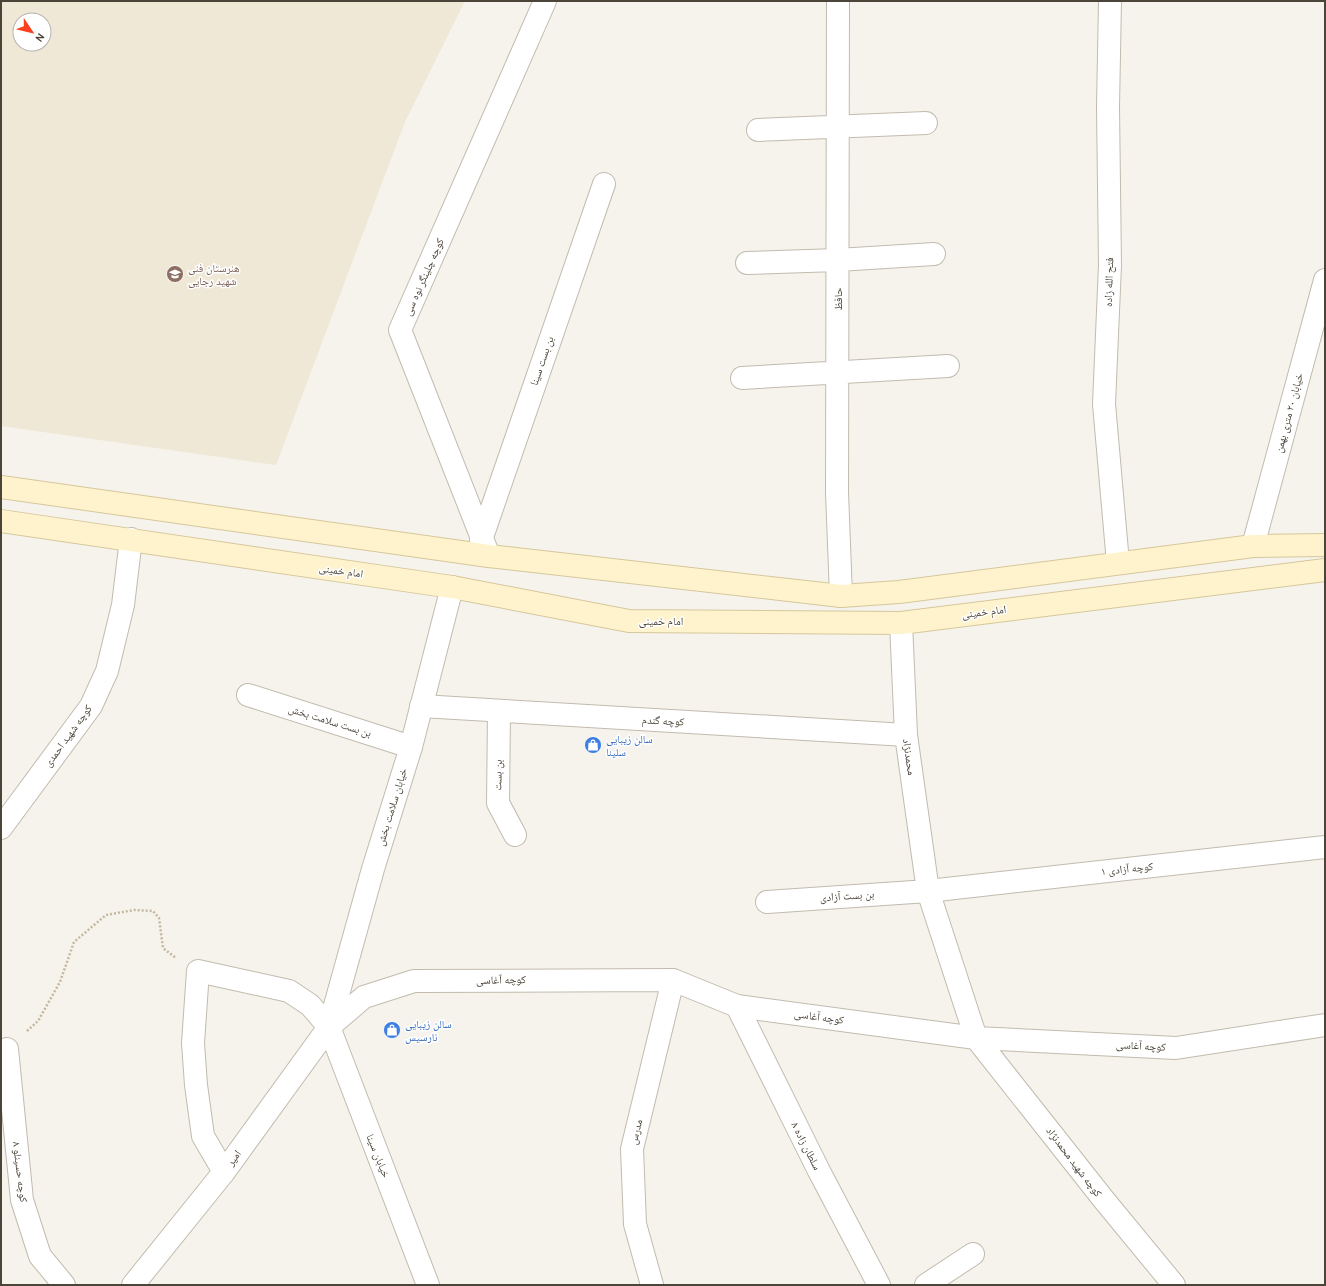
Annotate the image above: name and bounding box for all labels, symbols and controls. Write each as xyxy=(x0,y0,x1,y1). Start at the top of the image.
north arrow xyxy=(12,12,52,52)
text: N xyxy=(32,30,47,44)
street label: کوچه چلینگر نوه سی xyxy=(401,236,447,318)
street label: فتح الله زاده xyxy=(1102,257,1116,307)
place label: هنرستان فنی شهید رجایی xyxy=(188,262,240,288)
school or university icon: هنرستان فنی شهید رجایی xyxy=(165,264,185,284)
street label: حافظ xyxy=(832,288,845,310)
street label: بن بست سینا xyxy=(528,335,556,387)
street label: خیابان ۲۰ متری بهمن xyxy=(1272,372,1306,454)
street label: امام خمینی xyxy=(318,561,364,581)
street label: امام خمینی xyxy=(961,603,1007,621)
street label: امام خمینی xyxy=(639,615,683,628)
street label: کوچه شهید احمدی xyxy=(41,702,95,770)
street label: بن بست سلامت بخش xyxy=(287,702,373,740)
street label: کوچه گندم xyxy=(641,713,685,729)
place label: سالن زیبایی سلینا xyxy=(606,733,653,759)
shop icon: سالن زیبایی سلینا xyxy=(583,735,603,755)
street label: محمدنژاد xyxy=(900,738,918,776)
street label: بن بست xyxy=(491,759,505,791)
street label: خیابان سلامت بخش xyxy=(374,767,410,847)
street label: کوچه آزادی ۱ xyxy=(1100,860,1154,878)
street label: بن بست آزادی xyxy=(819,888,875,904)
street label: کوچه آغاسی xyxy=(476,973,527,987)
street label: کوچه آغاسی xyxy=(793,1007,845,1027)
place label: سالن زیبایی نارسیس xyxy=(405,1018,452,1044)
shop icon: سالن زیبایی نارسیس xyxy=(382,1020,402,1040)
street label: کوچه آغاسی xyxy=(1116,1038,1167,1054)
street label: مدرس xyxy=(627,1118,645,1146)
street label: سلطان زاده ۸ xyxy=(788,1120,824,1172)
street label: کوچه شهید محمدنژاد xyxy=(1043,1124,1105,1200)
street label: خیابان سینا xyxy=(363,1132,393,1180)
street label: کوچه حسینلو ۸ xyxy=(10,1141,30,1204)
street label: امیر xyxy=(223,1148,244,1169)

